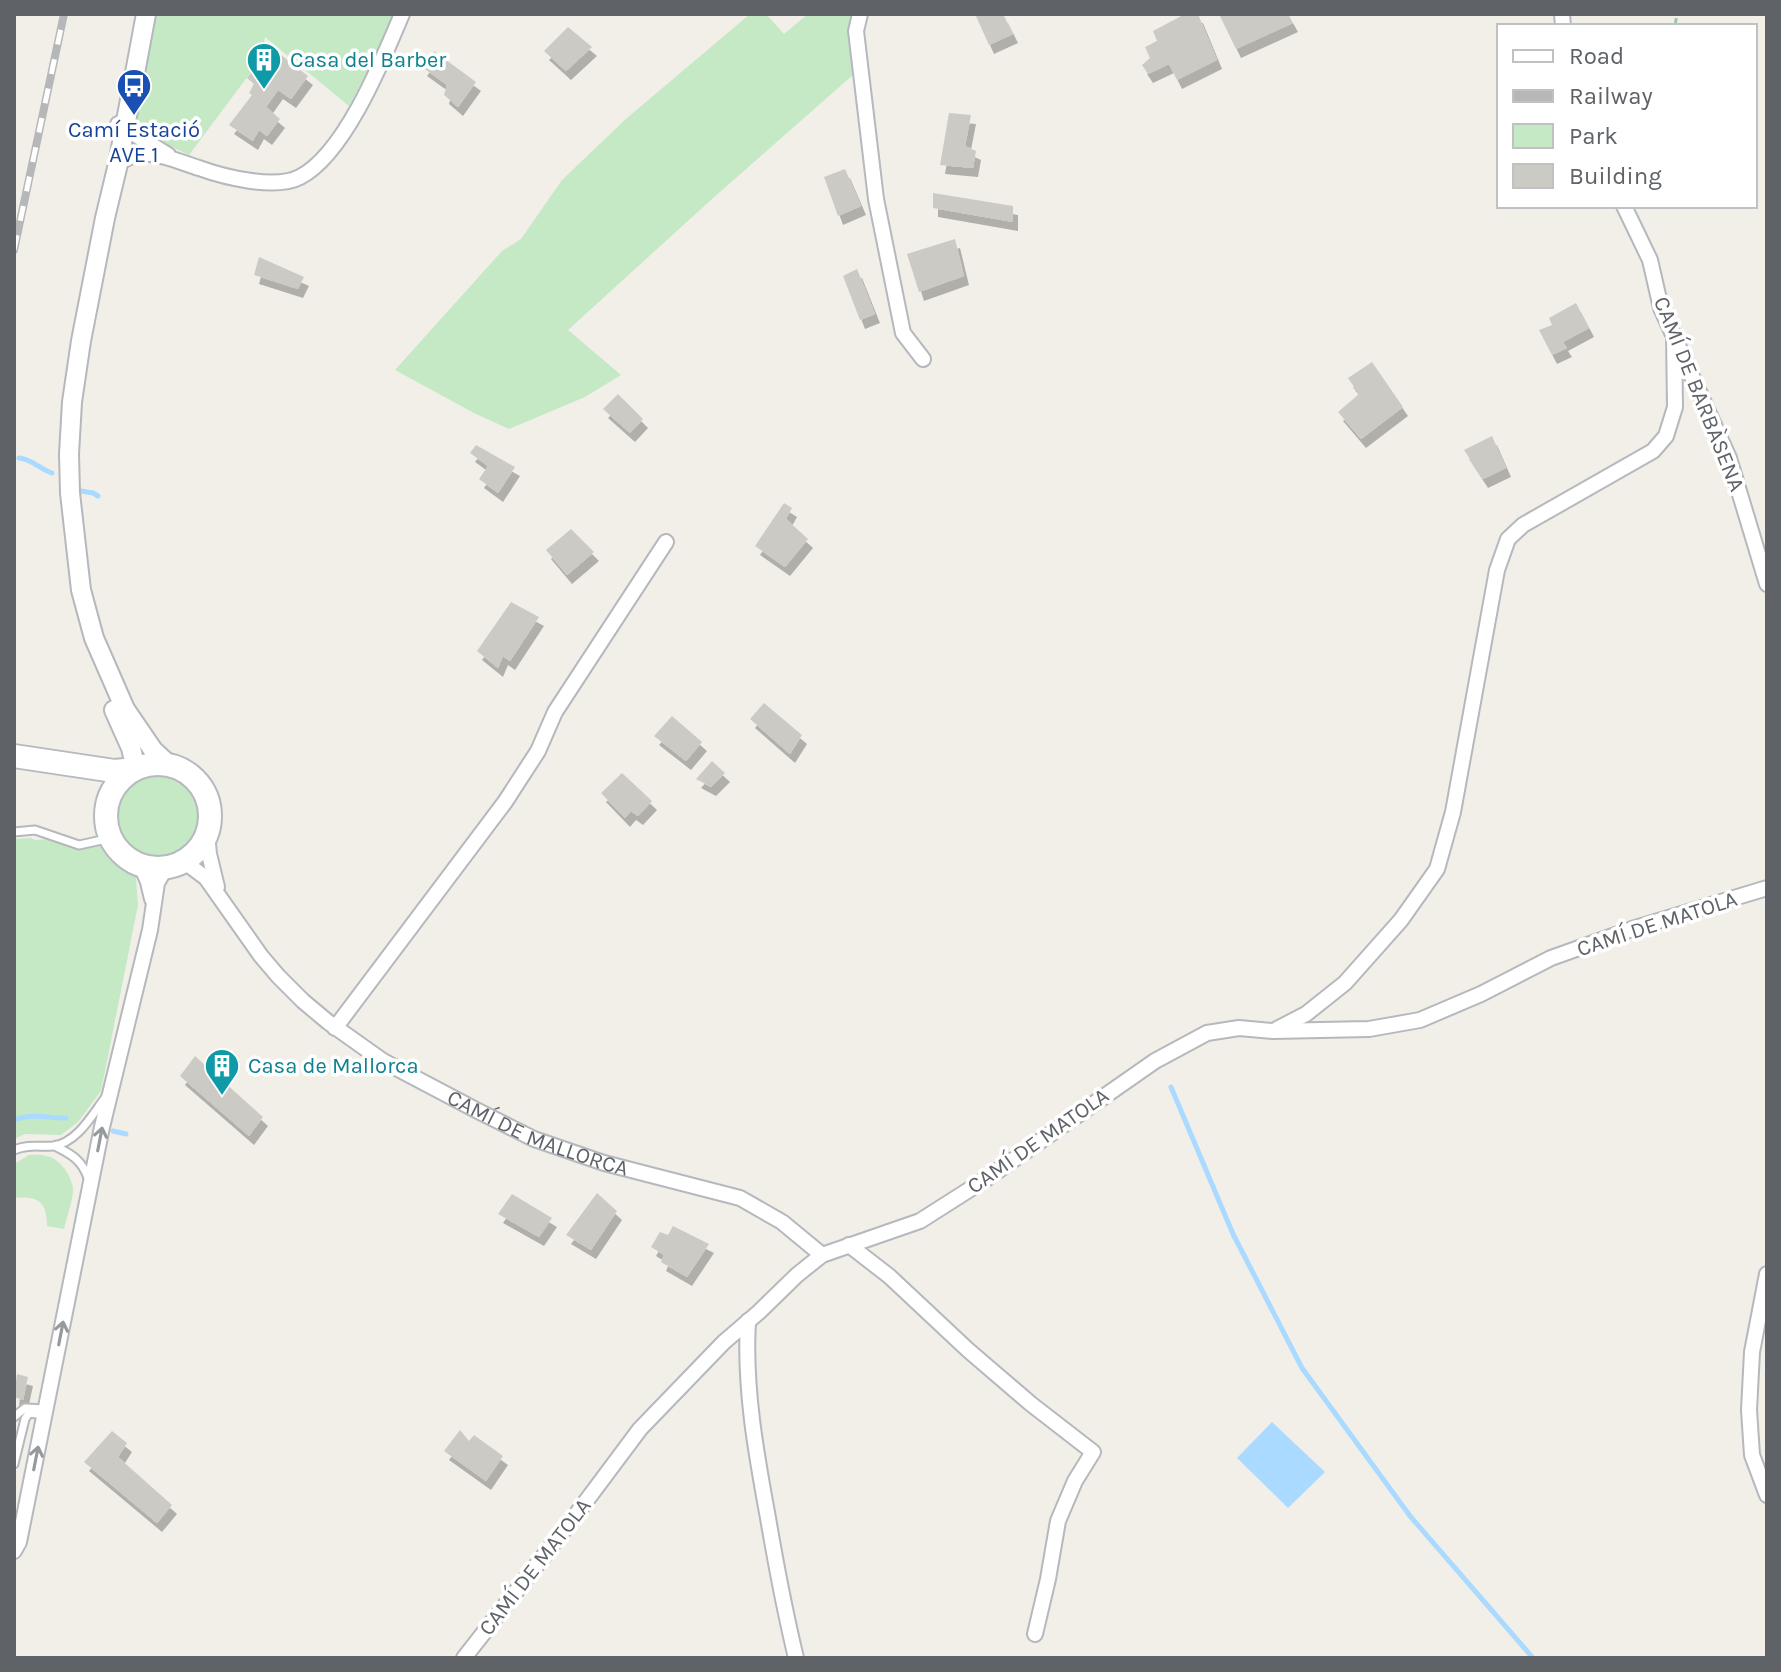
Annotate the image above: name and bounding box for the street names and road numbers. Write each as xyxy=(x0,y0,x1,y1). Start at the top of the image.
street label: CAMÍ DE BARBÀSENA xyxy=(1648,292,1751,495)
street label: CAMÍ DE MATOLA xyxy=(1573,885,1741,962)
street label: CAMÍ DE MATOLA xyxy=(962,1082,1114,1199)
street label: CAMÍ DE MALLORCA xyxy=(443,1084,631,1182)
street label: CAMÍ DE MATOLA xyxy=(473,1492,597,1641)

